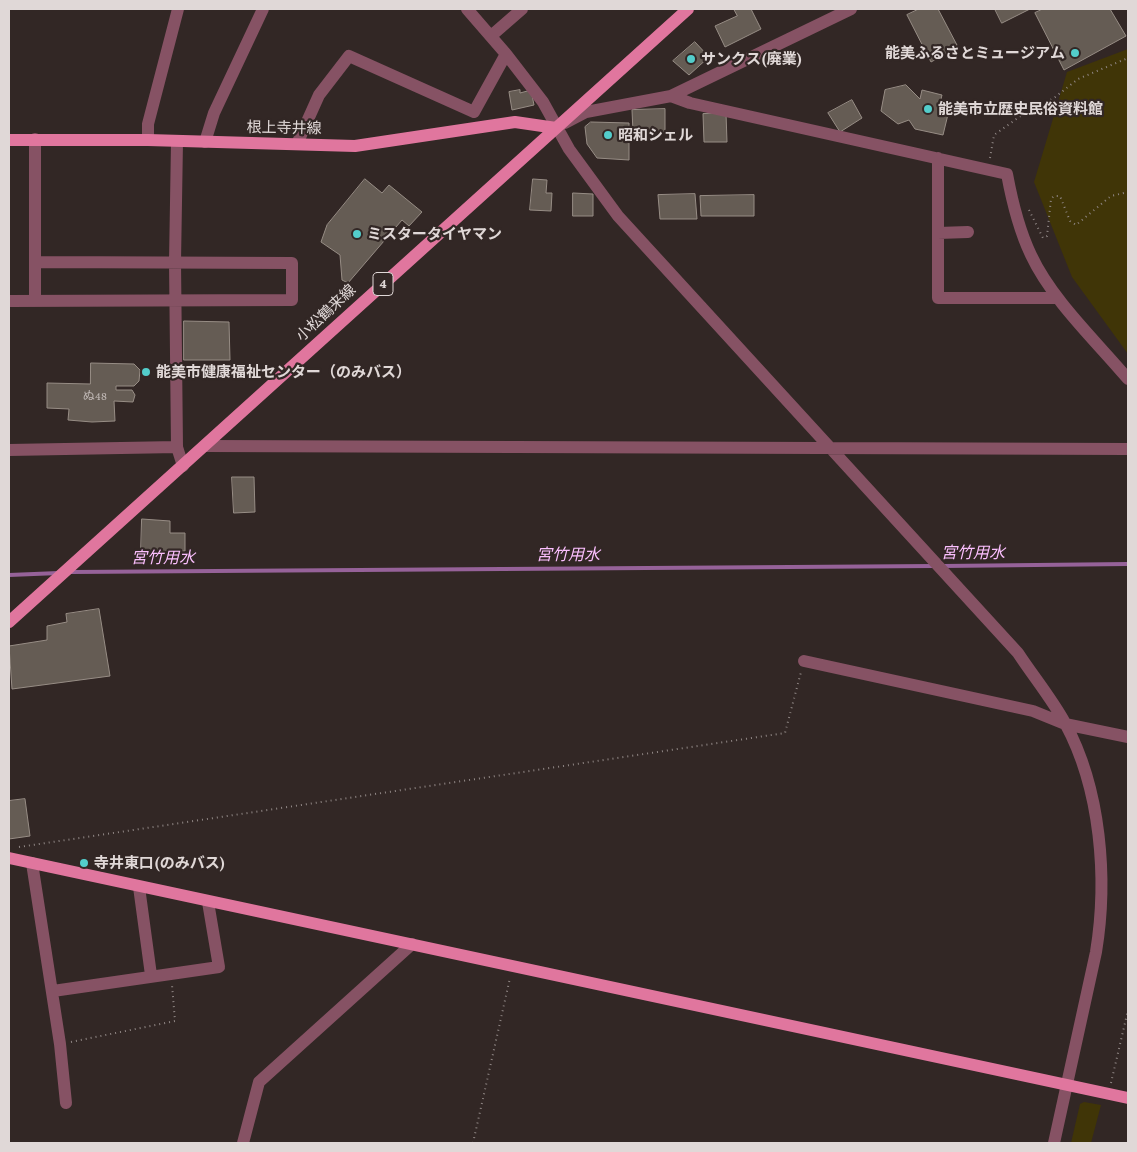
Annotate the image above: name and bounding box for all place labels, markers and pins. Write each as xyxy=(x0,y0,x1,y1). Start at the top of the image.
place label: 能美ふるさとミュージアム xyxy=(885,44,1065,62)
marker: 能美ふるさとミュージアム xyxy=(1069,47,1081,59)
place label: サンクス(廃業) xyxy=(701,50,802,68)
marker: サンクス(廃業) xyxy=(685,53,697,65)
place label: 能美市立歴史民俗資料館 xyxy=(938,100,1103,118)
marker: 能美市立歴史民俗資料館 xyxy=(922,103,934,115)
place label: 昭和シェル xyxy=(618,126,693,144)
marker: 昭和シェル xyxy=(602,129,614,141)
place label: ミスタータイヤマン xyxy=(367,225,502,243)
marker: ミスタータイヤマン xyxy=(351,228,363,240)
place label: 能美市健康福祉センター（のみバス） xyxy=(156,363,411,381)
marker: 能美市健康福祉センター（のみバス） xyxy=(140,366,152,378)
place label: 寺井東口(のみバス) xyxy=(94,854,225,872)
marker: 寺井東口(のみバス) xyxy=(78,857,90,869)

